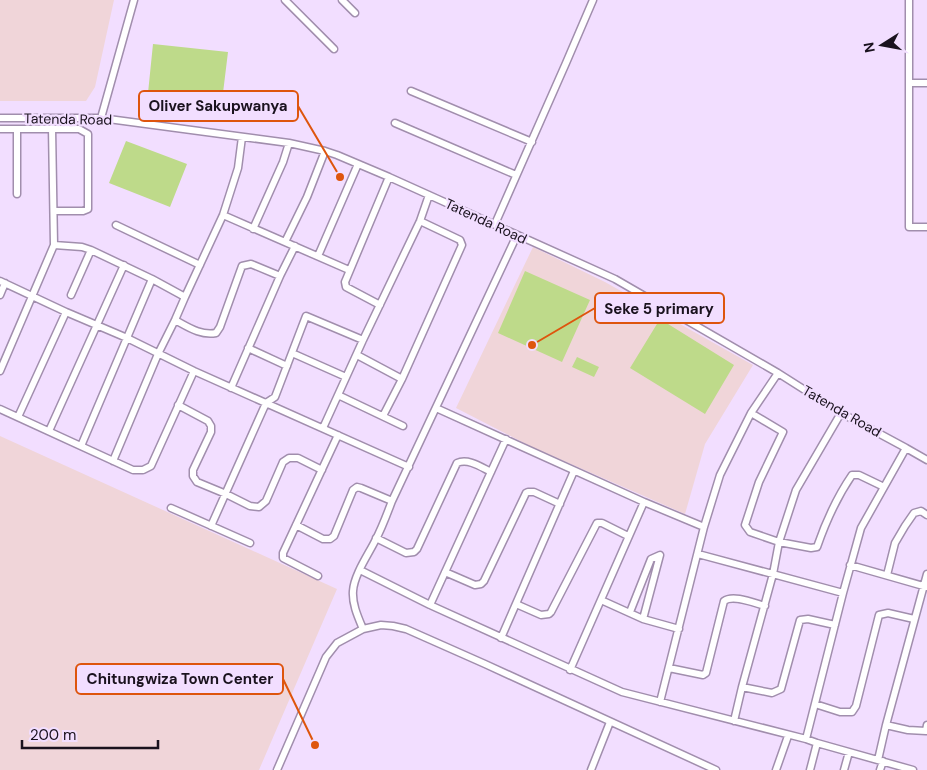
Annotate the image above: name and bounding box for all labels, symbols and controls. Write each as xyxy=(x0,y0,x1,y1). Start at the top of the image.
north arrow xyxy=(857,20,907,70)
text: N xyxy=(859,41,879,54)
callout: Oliver Sakupwanya xyxy=(139,91,298,121)
text: Oliver Sakupwanya xyxy=(149,96,287,116)
street label: Tatenda Road xyxy=(24,109,112,129)
street label: Tatenda Road xyxy=(442,194,530,248)
callout: Seke 5 primary xyxy=(595,293,724,323)
text: Seke 5 primary xyxy=(604,299,714,319)
street label: Tatenda Road xyxy=(799,381,885,441)
callout: Chitungwiza Town Center xyxy=(76,664,283,694)
text: Chitungwiza Town Center xyxy=(87,669,273,689)
scale bar xyxy=(22,718,159,750)
text: 200 m xyxy=(30,725,76,745)

